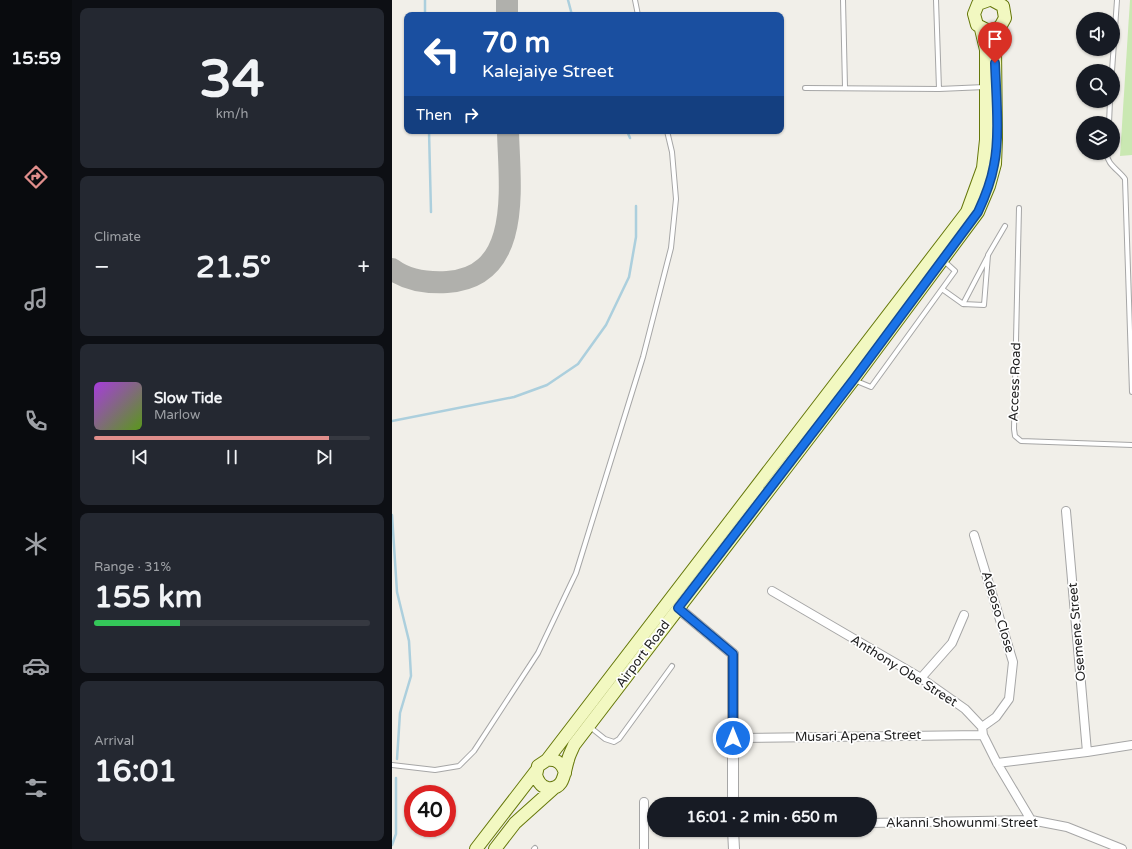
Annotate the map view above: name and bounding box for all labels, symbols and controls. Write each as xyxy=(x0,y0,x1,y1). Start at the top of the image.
map controls xyxy=(1076,12,1120,160)
button: sound xyxy=(1076,12,1120,56)
pin xyxy=(978,22,1012,63)
text: 70 m xyxy=(482,26,550,60)
icon: left xyxy=(416,28,468,80)
icon: arrive xyxy=(984,28,1006,50)
text: 15:59 xyxy=(11,47,61,69)
text: 34 xyxy=(199,48,265,111)
text: Kalejaiye Street xyxy=(482,60,614,82)
button: search xyxy=(1076,64,1120,108)
icon: right xyxy=(460,104,482,126)
text: km/h xyxy=(216,106,248,122)
text: Then xyxy=(416,106,452,124)
button: layers xyxy=(1076,116,1120,160)
icon: directions xyxy=(22,163,50,191)
text: Climate xyxy=(94,229,141,245)
text: 21.5° xyxy=(196,249,271,286)
text: − xyxy=(94,254,110,280)
text: + xyxy=(358,254,370,280)
icon: music xyxy=(22,285,50,313)
street label: Access Road xyxy=(1006,342,1024,422)
text: Slow Tide xyxy=(154,389,222,407)
icon: phone xyxy=(22,407,50,435)
text: Marlow xyxy=(154,407,200,423)
icon: previous xyxy=(129,446,151,468)
icon: pause xyxy=(221,446,243,468)
icon: next xyxy=(313,446,335,468)
icon: climate xyxy=(22,530,50,558)
text: Range · 31% xyxy=(94,559,171,575)
street label: Adeoso Close xyxy=(978,569,1018,655)
text: 155 km xyxy=(94,579,202,616)
street label: Osemene Street xyxy=(1065,582,1089,682)
street label: Airport Road xyxy=(613,617,673,691)
street label: Anthony Obe Street xyxy=(848,632,960,710)
icon: car xyxy=(22,652,50,680)
position arrow xyxy=(712,717,754,759)
street label: Musari Apena Street xyxy=(795,727,921,745)
text: Arrival xyxy=(94,733,134,749)
text: 16:01 xyxy=(94,753,177,790)
icon: filters xyxy=(22,774,50,802)
speed limit sign: 40 xyxy=(404,785,456,837)
text: 16:01 · 2 min · 650 m xyxy=(687,808,837,826)
street label: Akanni Showunmi Street xyxy=(886,815,1038,831)

